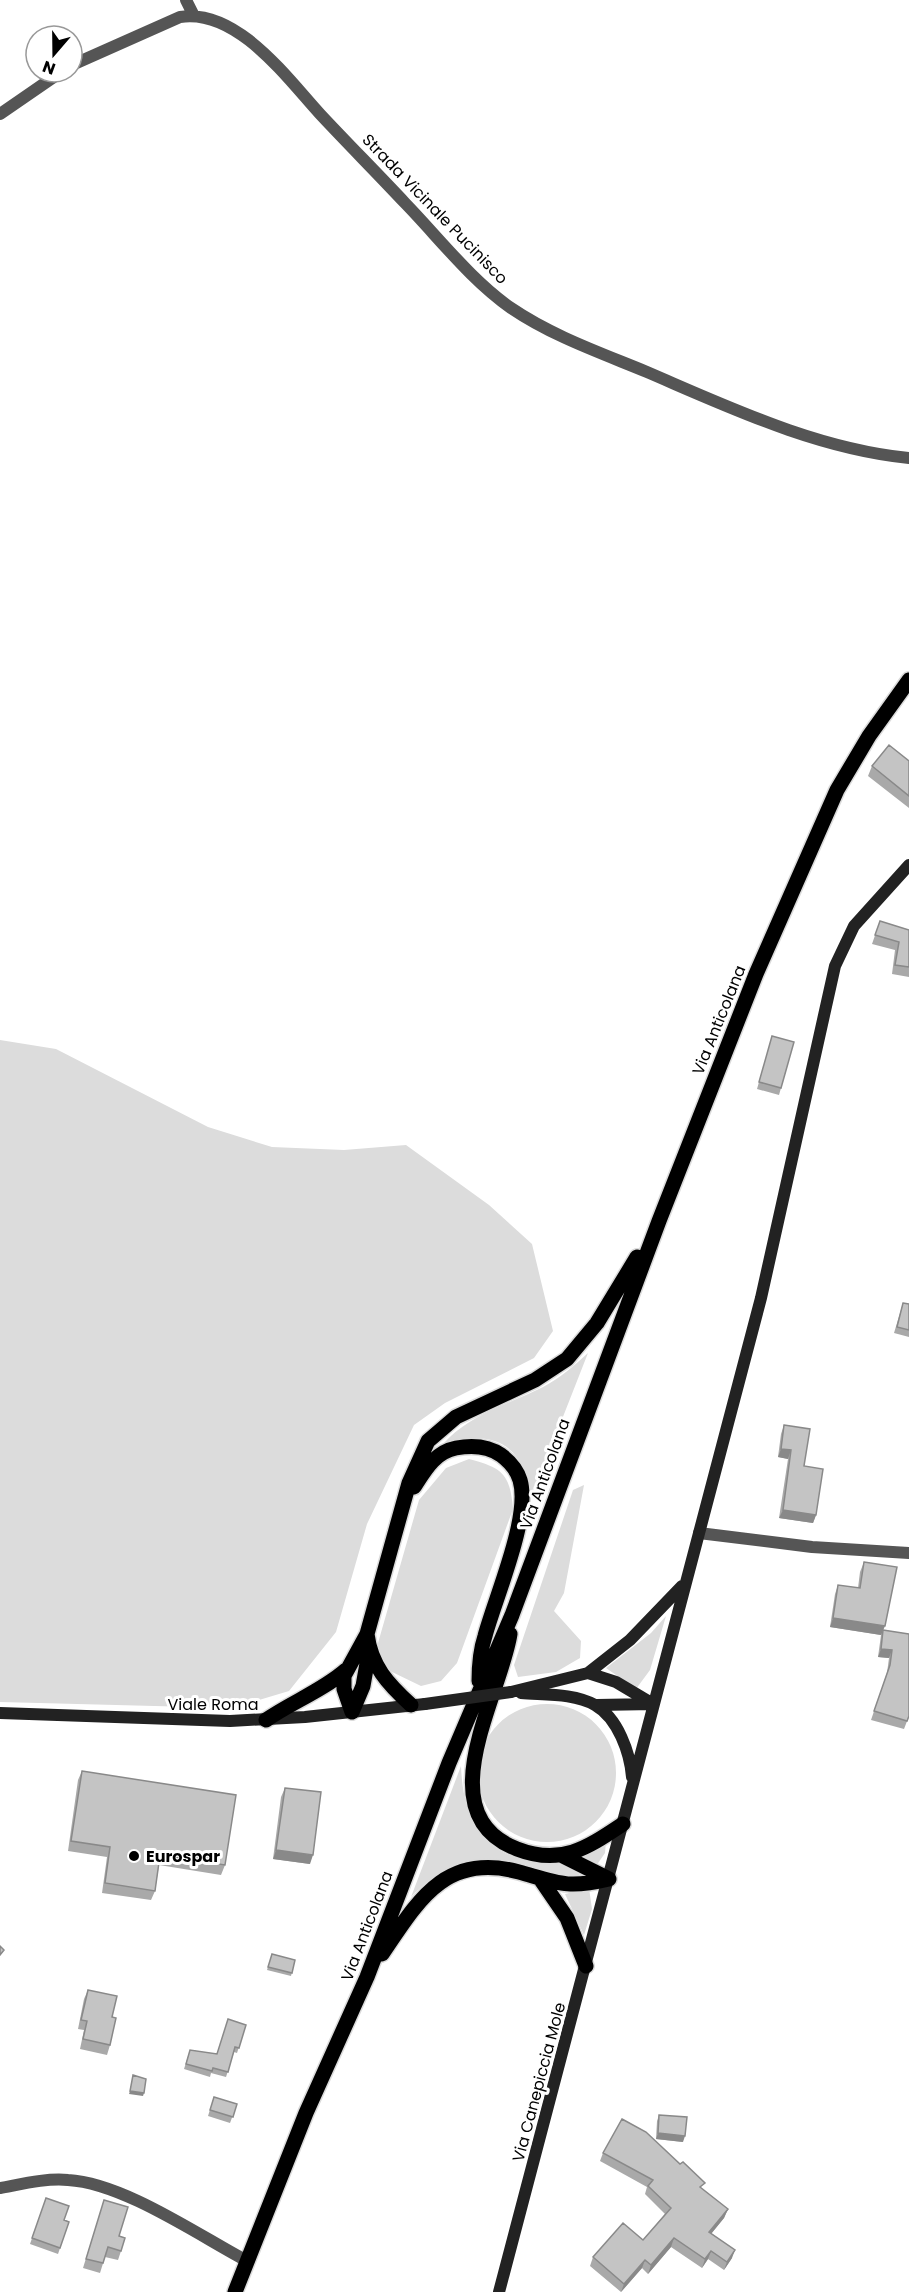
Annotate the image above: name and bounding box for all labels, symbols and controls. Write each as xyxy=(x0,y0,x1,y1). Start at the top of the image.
north arrow xyxy=(24,24,84,84)
text: N xyxy=(39,55,59,80)
street label: Strada Vicinale Pucinisco xyxy=(357,129,513,289)
street label: Via Anticolana xyxy=(687,962,751,1078)
street label: Via Anticolana xyxy=(514,1415,576,1533)
street label: Viale Roma xyxy=(168,1693,258,1716)
place label: Eurospar xyxy=(146,1845,220,1868)
marker: Eurospar xyxy=(127,1849,141,1863)
street label: Via Anticolana xyxy=(335,1868,399,1984)
street label: Via Canepiccia Mole xyxy=(507,2000,571,2164)

